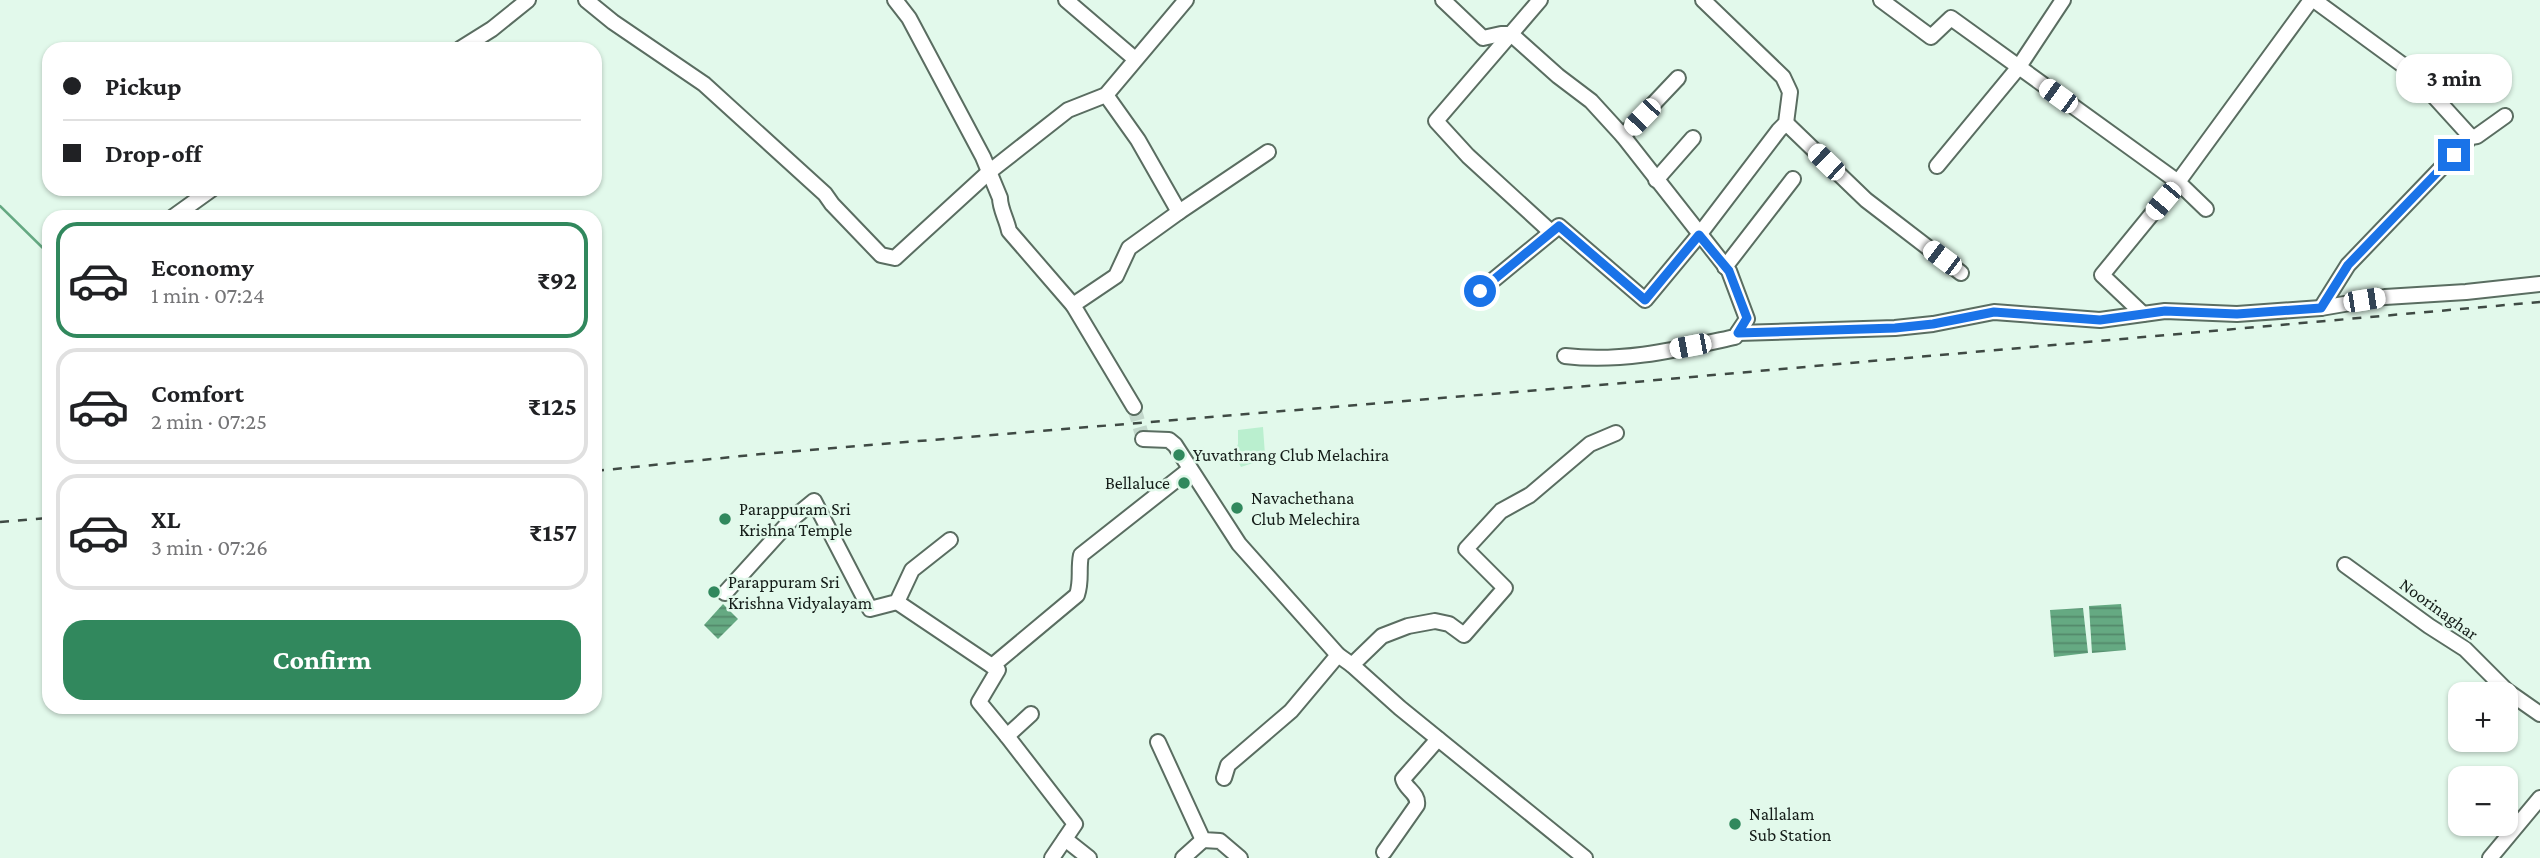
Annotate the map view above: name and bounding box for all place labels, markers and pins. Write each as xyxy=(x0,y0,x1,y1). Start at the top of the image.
place label: Yuvathrang Club Melachira xyxy=(1193,445,1389,465)
marker: Yuvathrang Club Melachira xyxy=(1171,447,1187,463)
place label: Bellaluce xyxy=(1105,473,1170,493)
marker: Bellaluce xyxy=(1176,475,1192,491)
place label: Navachethana Club Melechira xyxy=(1251,488,1360,529)
place label: Parappuram Sri Krishna Temple xyxy=(739,499,852,540)
marker: Navachethana Club Melechira xyxy=(1229,500,1245,516)
marker: Parappuram Sri Krishna Temple xyxy=(717,511,733,527)
place label: Parappuram Sri Krishna Vidyalayam xyxy=(728,572,873,613)
marker: Parappuram Sri Krishna Vidyalayam xyxy=(706,584,722,600)
place label: Nallalam Sub Station xyxy=(1749,804,1832,845)
marker: Nallalam Sub Station xyxy=(1727,816,1743,832)

